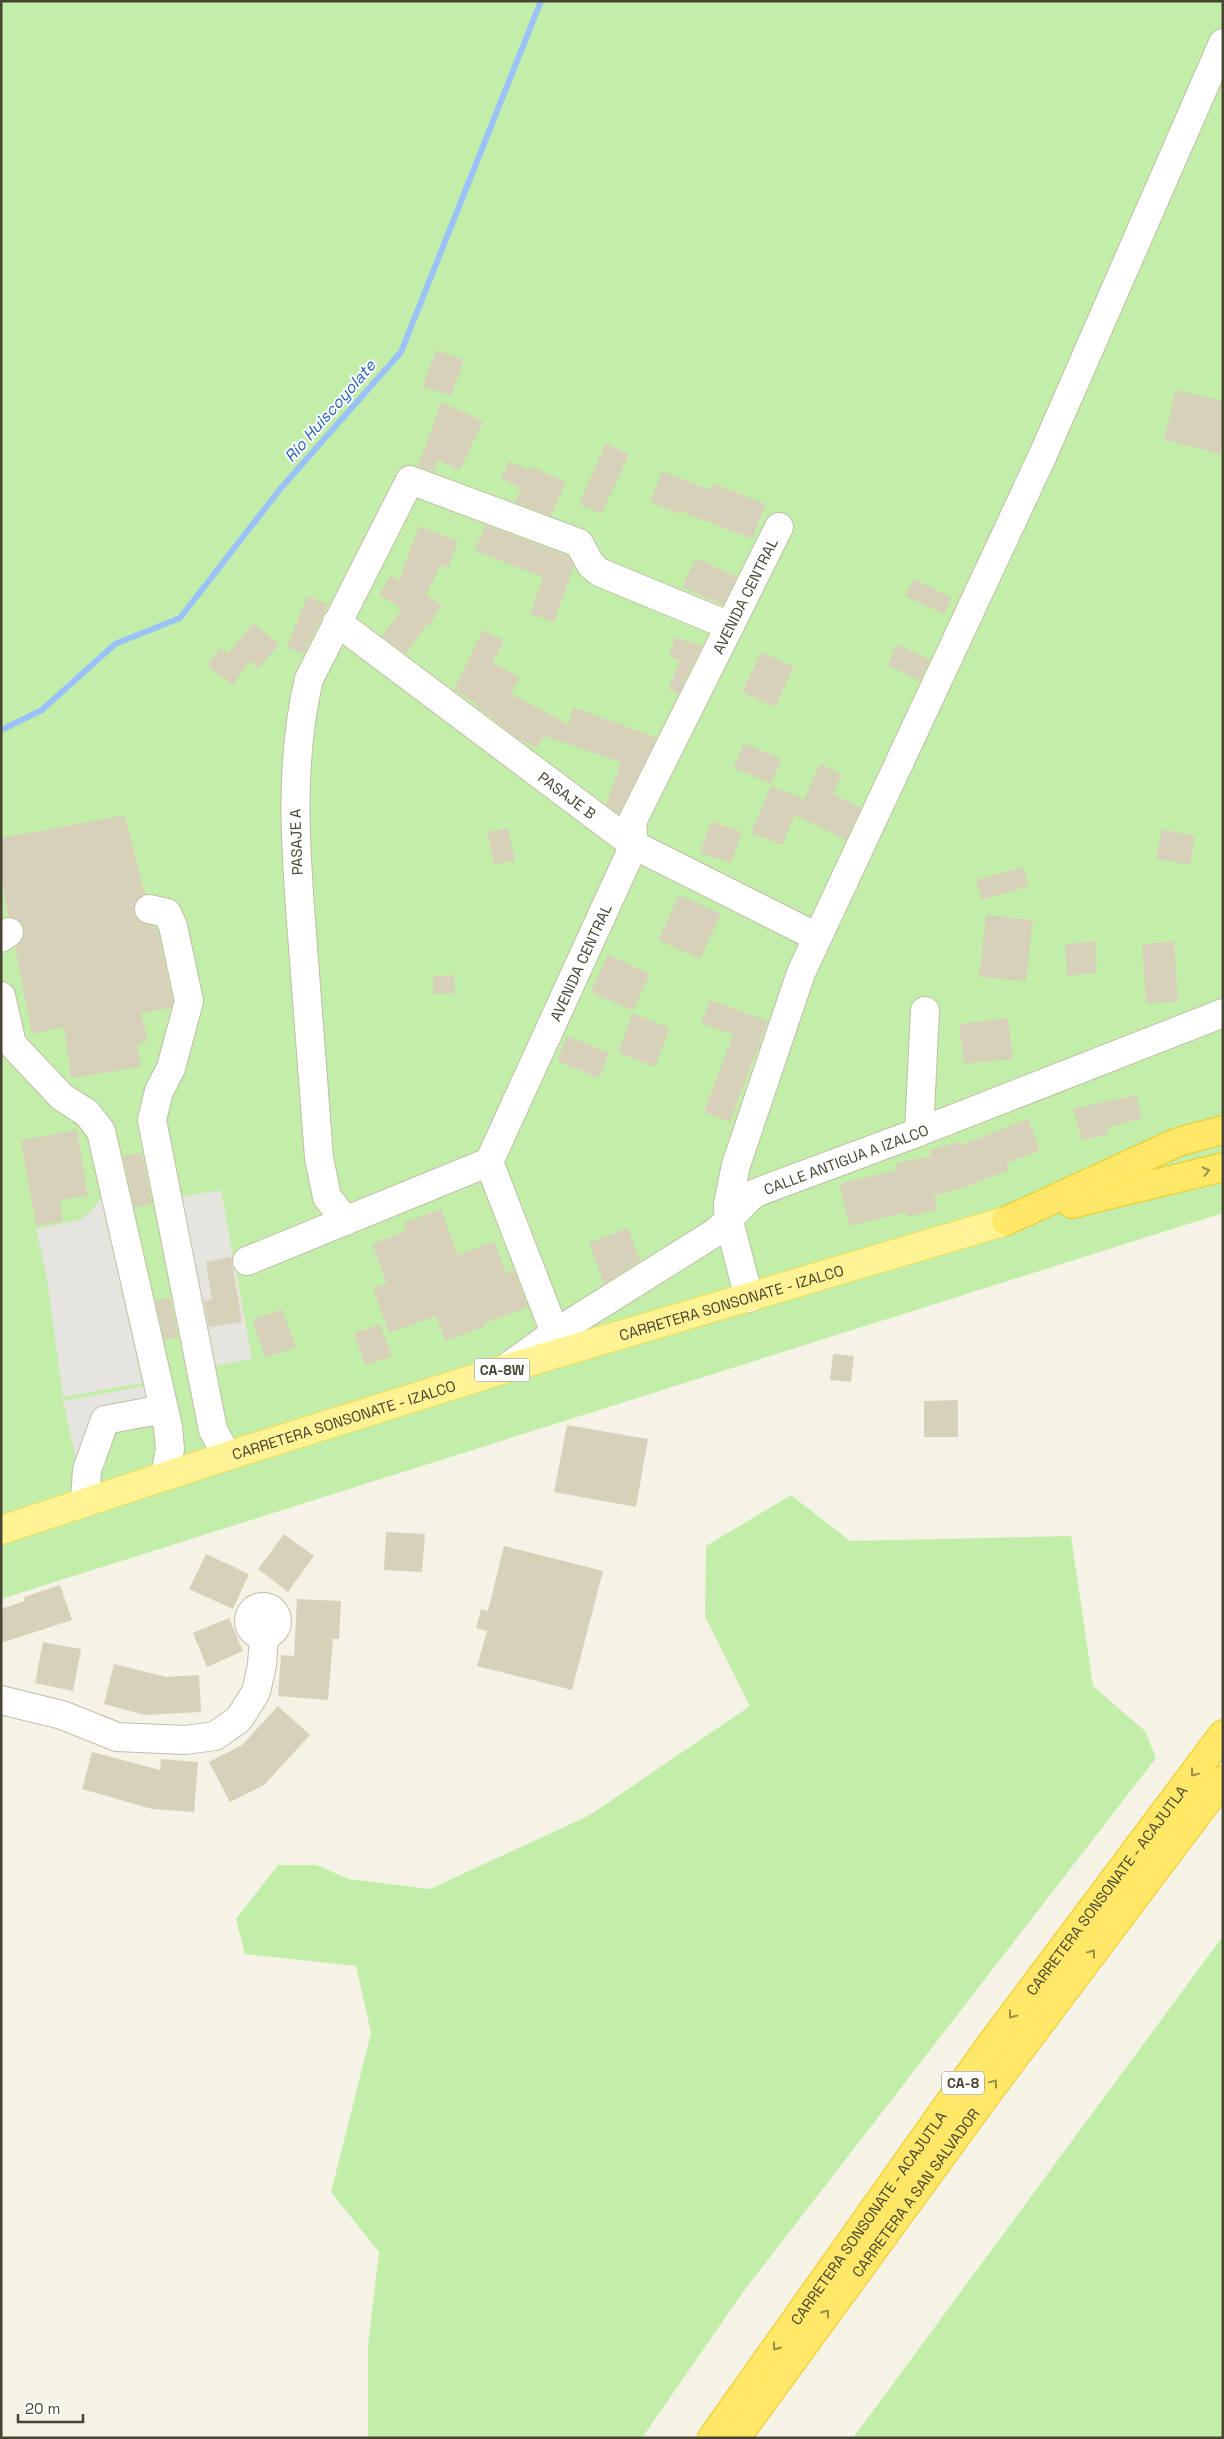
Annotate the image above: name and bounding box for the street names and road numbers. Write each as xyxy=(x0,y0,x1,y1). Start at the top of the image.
street label: AVENIDA CENTRAL xyxy=(708,535,782,657)
street label: PASAJE B xyxy=(535,767,600,823)
street label: PASAJE A xyxy=(285,808,307,876)
street label: AVENIDA CENTRAL xyxy=(545,901,615,1024)
street label: CALLE ANTIGUA A IZALCO xyxy=(761,1120,931,1198)
street label: CARRETERA SONSONATE - IZALCO xyxy=(617,1260,846,1344)
road number: CA-8W xyxy=(474,1358,530,1382)
street label: CARRETERA SONSONATE - IZALCO xyxy=(229,1376,458,1463)
street label: CARRETERA SONSONATE - ACAJUTLA xyxy=(1021,1781,1191,1999)
road number: CA-8 xyxy=(942,2072,984,2094)
street label: CARRETERA A SAN SALVADOR xyxy=(847,2104,983,2281)
street label: CARRETERA SONSONATE - ACAJUTLA xyxy=(786,2107,951,2328)

